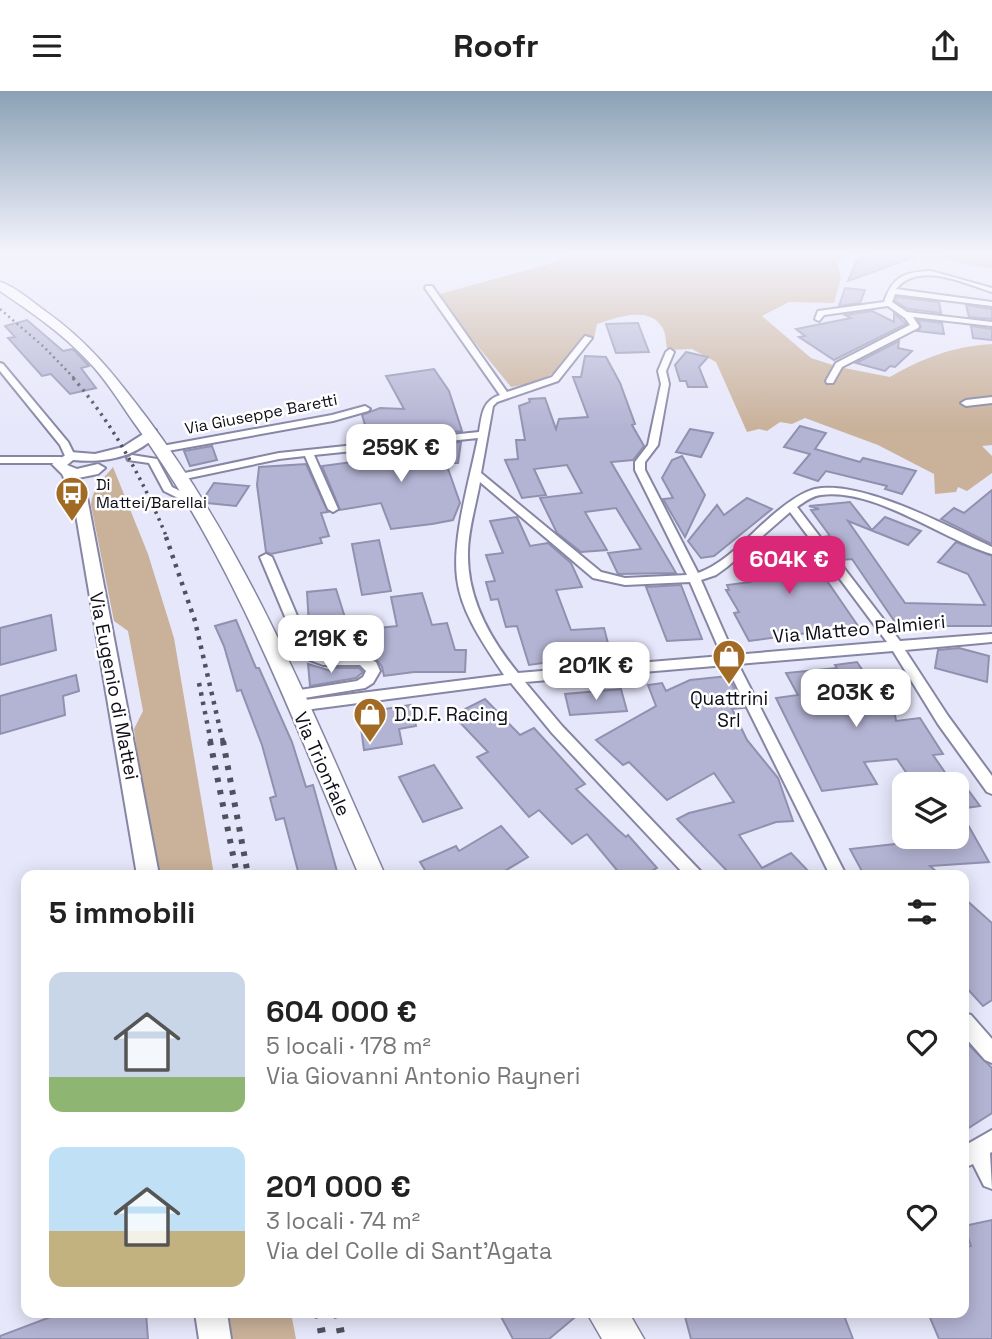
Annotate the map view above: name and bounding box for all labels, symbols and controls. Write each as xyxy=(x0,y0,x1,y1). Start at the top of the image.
text: Roofr xyxy=(453,26,539,66)
icon: menu xyxy=(28,27,66,65)
icon: share xyxy=(926,27,964,65)
street label: Via Giuseppe Baretti xyxy=(183,389,339,439)
pin: 259K € xyxy=(344,425,458,484)
text: 259K € xyxy=(362,432,440,462)
bus stop icon: Di Mattei/Barellai xyxy=(53,474,91,523)
place label: Di Mattei/Barellai xyxy=(96,474,207,513)
pin: 604K € xyxy=(732,537,846,596)
text: 604K € xyxy=(749,544,829,574)
street label: Via Eugenio di Mattei xyxy=(84,590,144,782)
street label: Via Matteo Palmieri xyxy=(772,609,946,649)
pin: 219K € xyxy=(274,615,388,675)
text: 219K € xyxy=(294,623,368,653)
shop icon: Quattrini Srl xyxy=(710,637,748,686)
pin: 201K € xyxy=(539,643,653,702)
text: 201K € xyxy=(559,650,633,680)
pin: 203K € xyxy=(799,669,913,729)
text: 203K € xyxy=(817,677,895,707)
place label: Quattrini Srl xyxy=(690,686,768,733)
shop icon: D.D.F. Racing xyxy=(351,695,389,744)
place label: D.D.F. Racing xyxy=(394,702,508,727)
street label: Via Trionfale xyxy=(288,708,356,820)
map controls xyxy=(892,772,969,849)
button: layers xyxy=(892,772,969,849)
text: 5 immobili xyxy=(49,893,195,932)
icon: filters xyxy=(903,893,941,931)
text: 604 000 € xyxy=(266,992,417,1031)
icon: home xyxy=(105,1000,189,1084)
icon: heart xyxy=(903,1023,941,1061)
text: 5 locali · 178 m² xyxy=(266,1031,431,1061)
text: Via Giovanni Antonio Rayneri xyxy=(266,1061,580,1091)
text: 201 000 € xyxy=(266,1167,411,1206)
icon: home xyxy=(105,1175,189,1259)
icon: heart xyxy=(903,1198,941,1236)
text: 3 locali · 74 m² xyxy=(266,1206,420,1236)
text: Via del Colle di Sant'Agata xyxy=(266,1236,552,1266)

